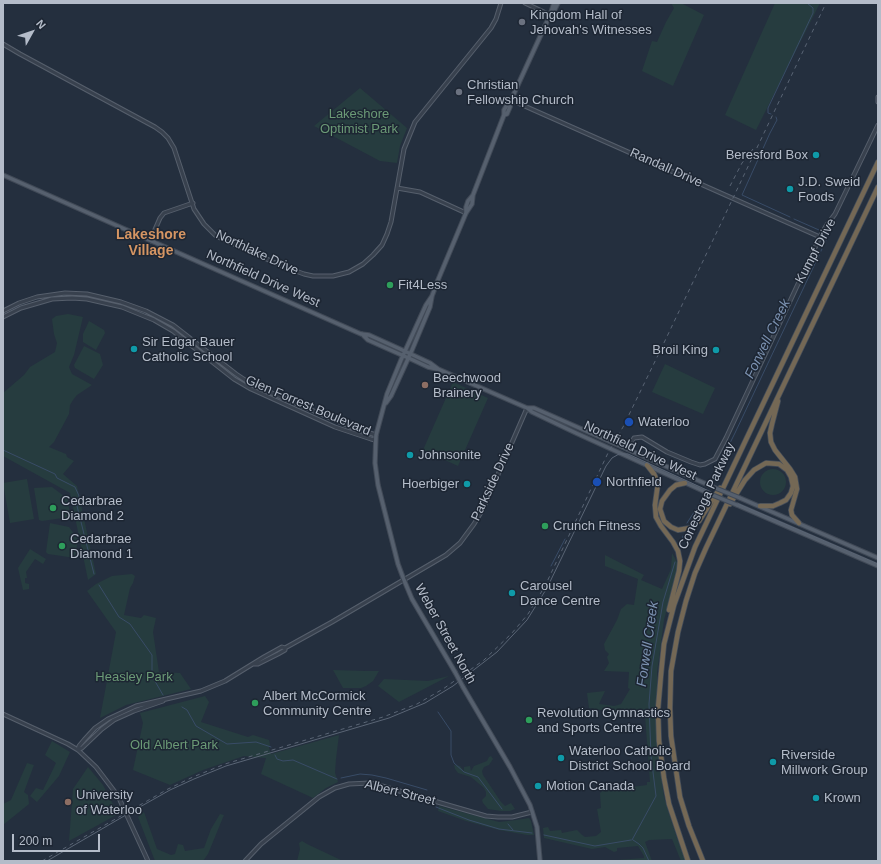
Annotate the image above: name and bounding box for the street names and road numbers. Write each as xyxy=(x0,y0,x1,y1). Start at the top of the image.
street label: Randall Drive xyxy=(627,145,705,191)
street label: Kumpf Drive xyxy=(792,216,840,286)
street label: Northlake Drive xyxy=(213,227,301,279)
street label: Northfield Drive West xyxy=(204,247,322,311)
street label: Glen Forrest Boulevard xyxy=(243,373,373,439)
street label: Northfield Drive West xyxy=(581,418,699,484)
street label: Parkside Drive xyxy=(468,440,518,524)
street label: Conestoga Parkway xyxy=(675,440,739,552)
street label: Weber Street North xyxy=(411,581,479,687)
street label: Albert Street xyxy=(363,777,437,809)

